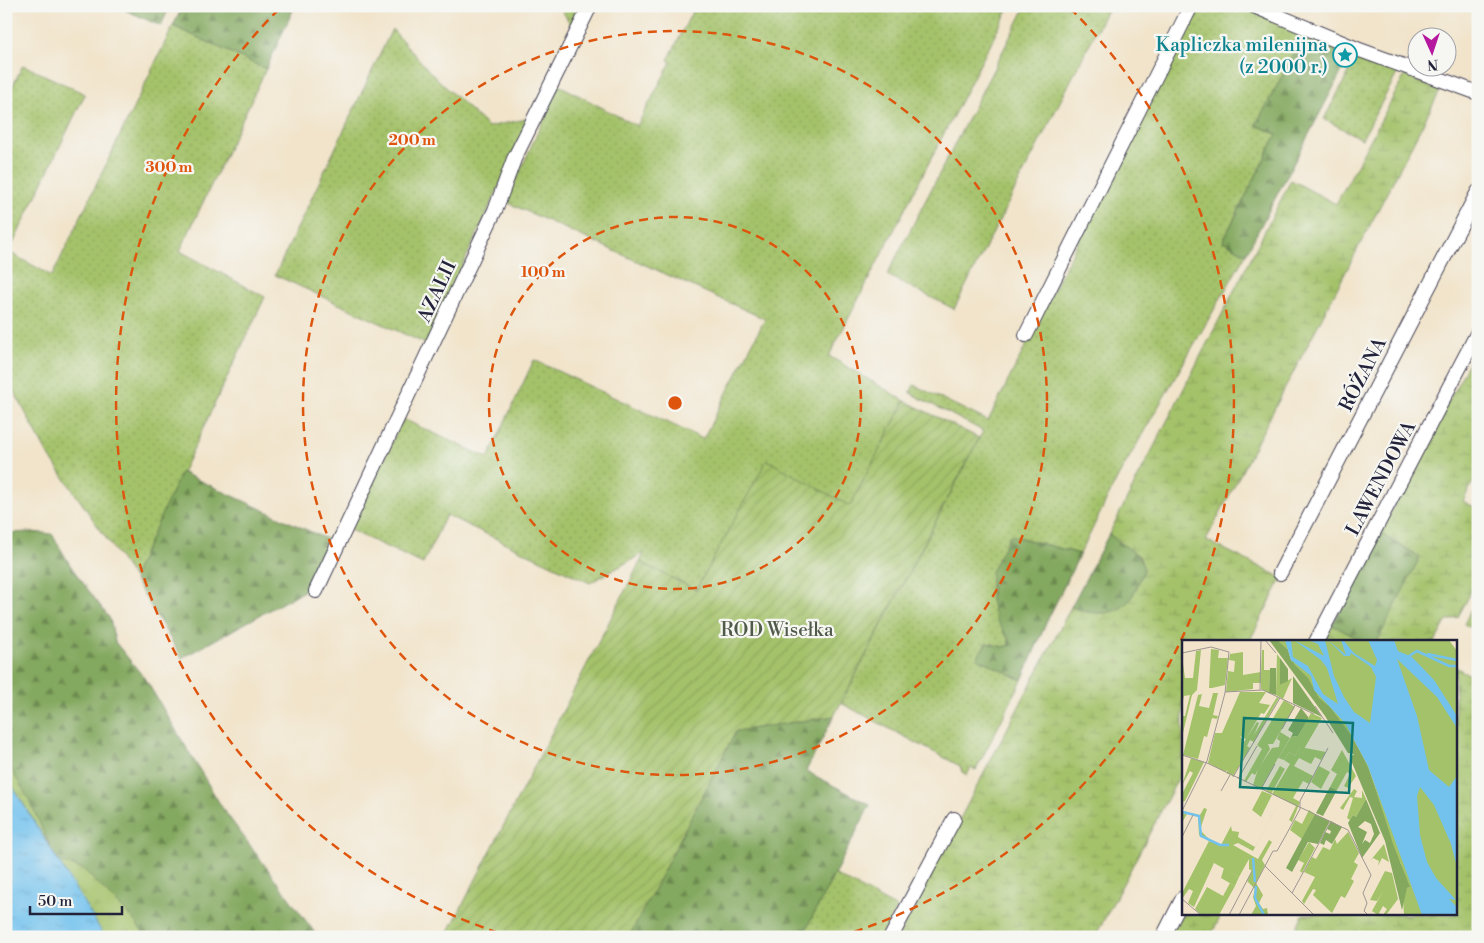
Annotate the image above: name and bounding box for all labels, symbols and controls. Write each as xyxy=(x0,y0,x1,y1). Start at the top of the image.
north arrow xyxy=(1406,28,1456,78)
place label: Kapliczka milenijna (z 2000 r.) xyxy=(1156,33,1328,79)
place icon: Kapliczka milenijna (z 2000 r.) xyxy=(1332,42,1358,68)
text: N xyxy=(1427,55,1439,73)
text: 200 m xyxy=(388,131,436,150)
text: 300 m xyxy=(146,158,193,177)
street label: AZALII xyxy=(412,257,462,327)
text: 100 m xyxy=(521,263,566,282)
street label: RÓŻANA xyxy=(1333,332,1392,416)
centre of rings xyxy=(666,394,684,412)
street label: LAWENDOWA xyxy=(1341,416,1422,540)
park label: ROD Wisełka xyxy=(720,618,834,642)
inset map xyxy=(1182,640,1456,916)
scale bar xyxy=(30,883,122,915)
text: 50 m xyxy=(38,892,72,911)

